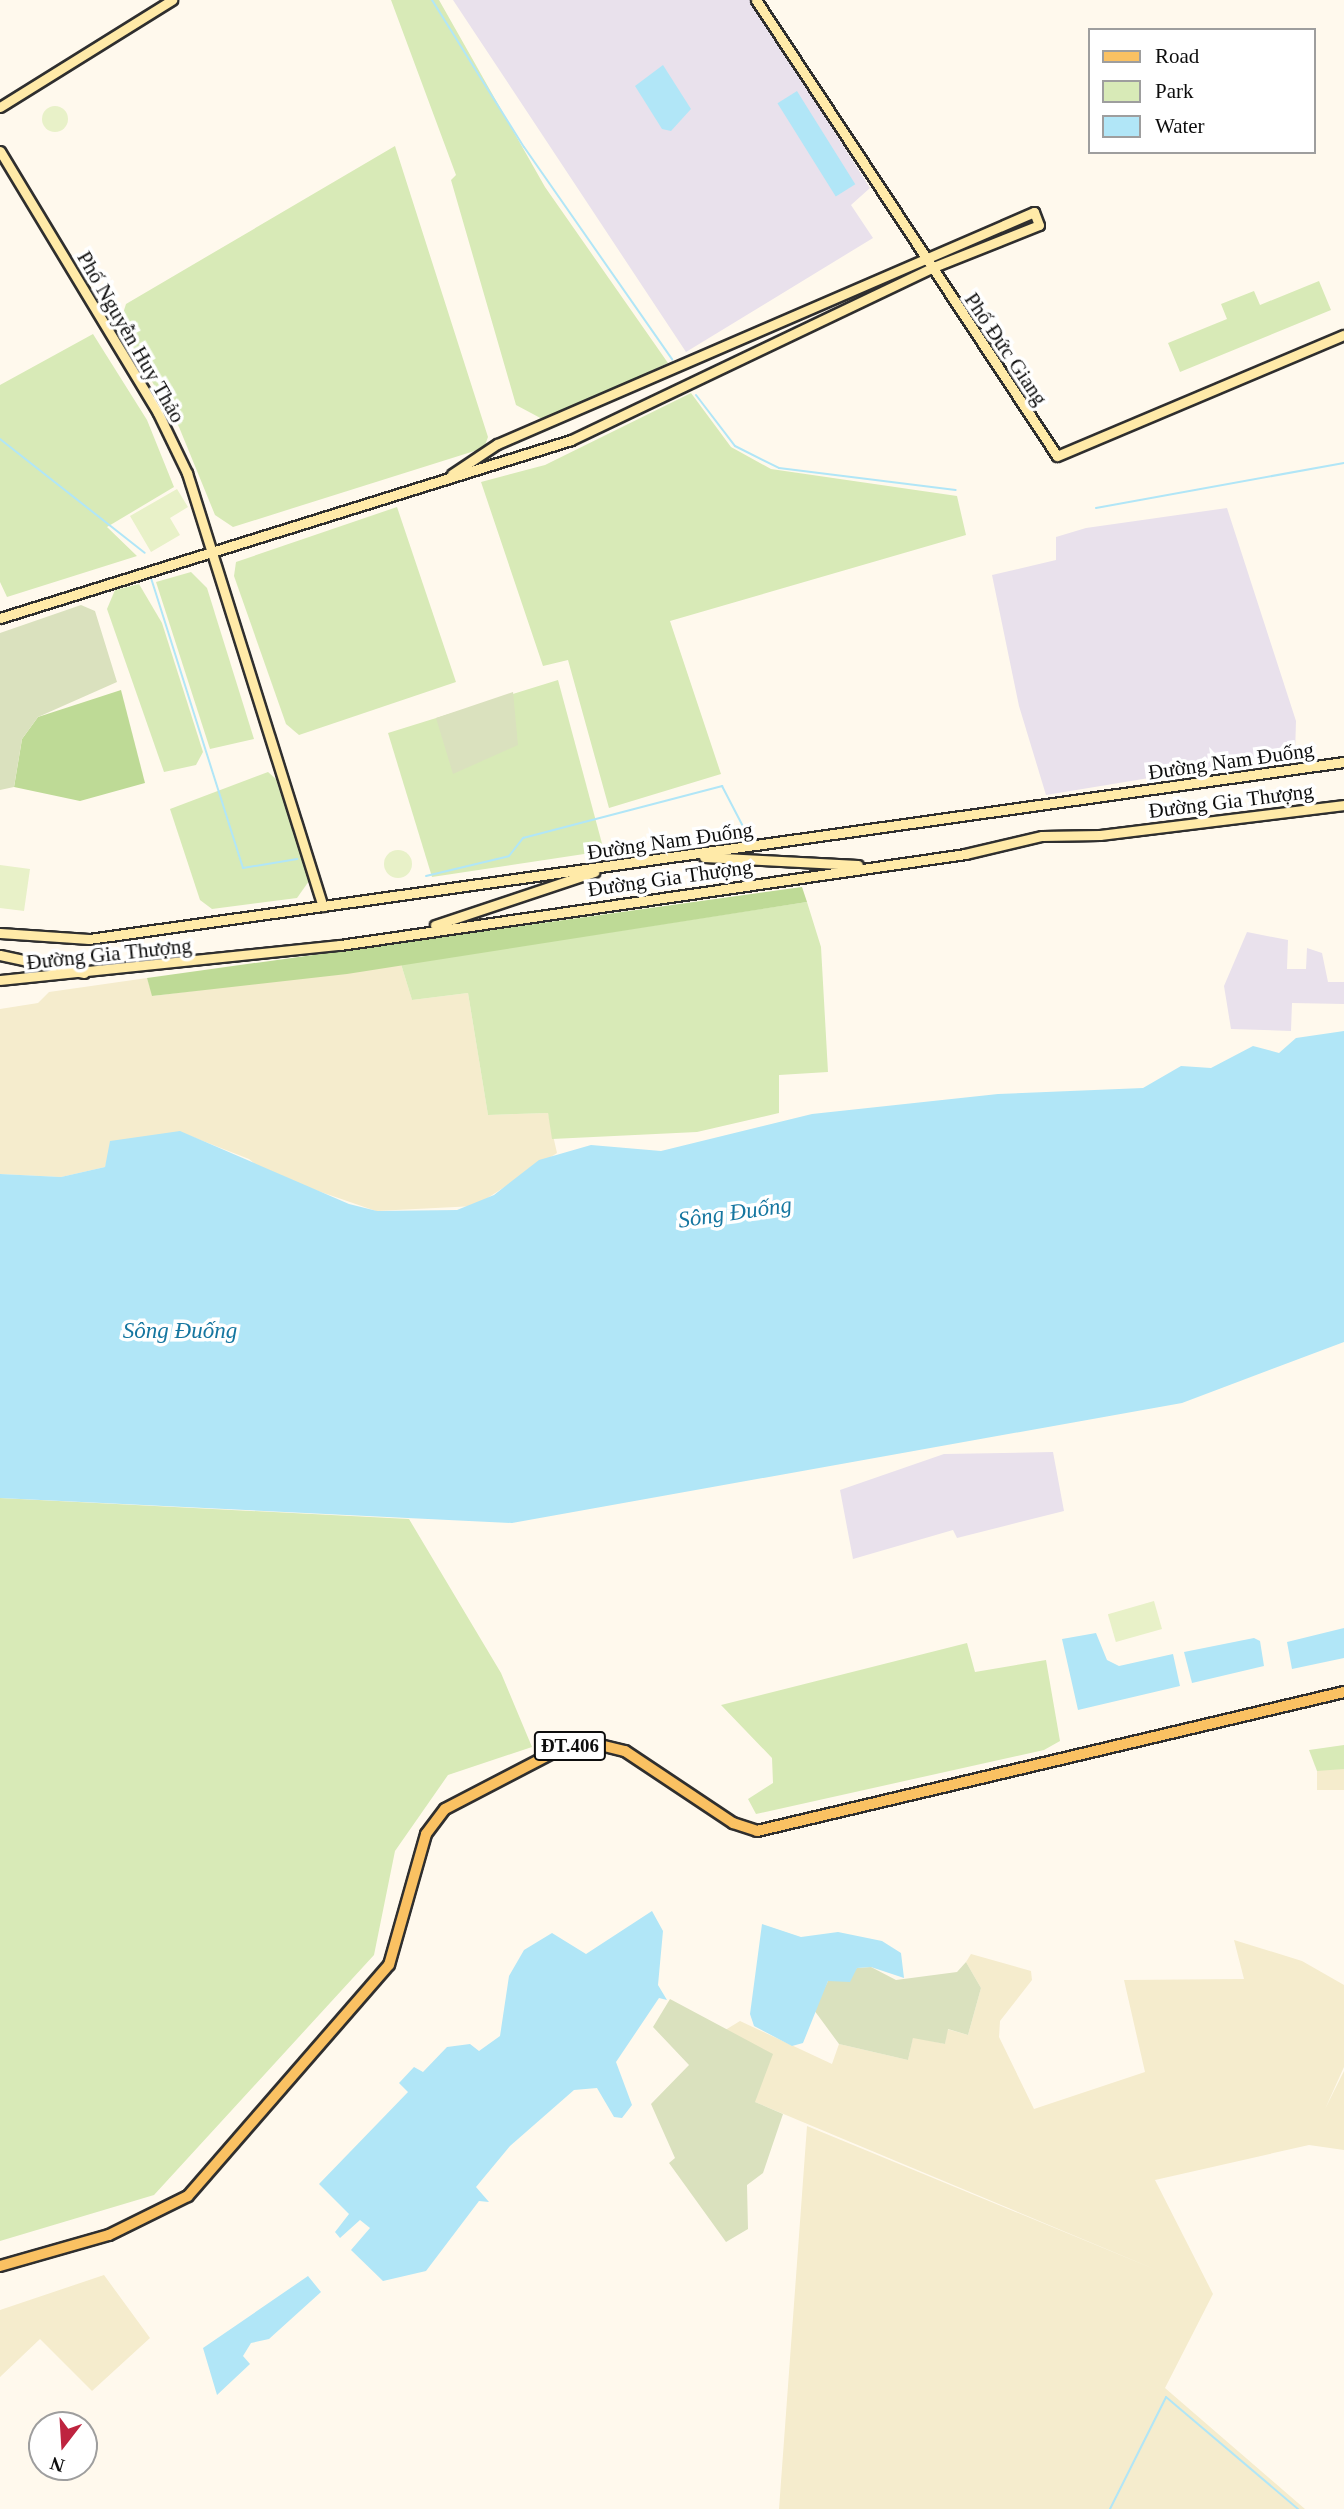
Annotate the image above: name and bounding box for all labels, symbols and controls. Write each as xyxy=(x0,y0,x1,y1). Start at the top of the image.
legend xyxy=(1088,28,1316,154)
text: Road xyxy=(1155,44,1199,68)
text: Park xyxy=(1155,79,1194,103)
text: Water xyxy=(1155,114,1205,138)
street label: Phố Nguyễn Huy Thảo xyxy=(72,247,190,427)
street label: Phố Đức Giang xyxy=(959,288,1053,410)
street label: Đường Nam Đuống xyxy=(1146,737,1316,785)
street label: Đường Gia Thượng xyxy=(1147,778,1315,824)
street label: Đường Nam Đuống xyxy=(585,817,755,865)
street label: Đường Gia Thượng xyxy=(586,854,754,902)
street label: Đường Gia Thượng xyxy=(25,933,193,975)
water label: Sông Đuống xyxy=(676,1191,794,1235)
water label: Sông Đuống xyxy=(123,1317,237,1345)
road number: ĐT.406 xyxy=(533,1730,607,1762)
north arrow xyxy=(28,2411,98,2481)
text: N xyxy=(48,2453,67,2477)

